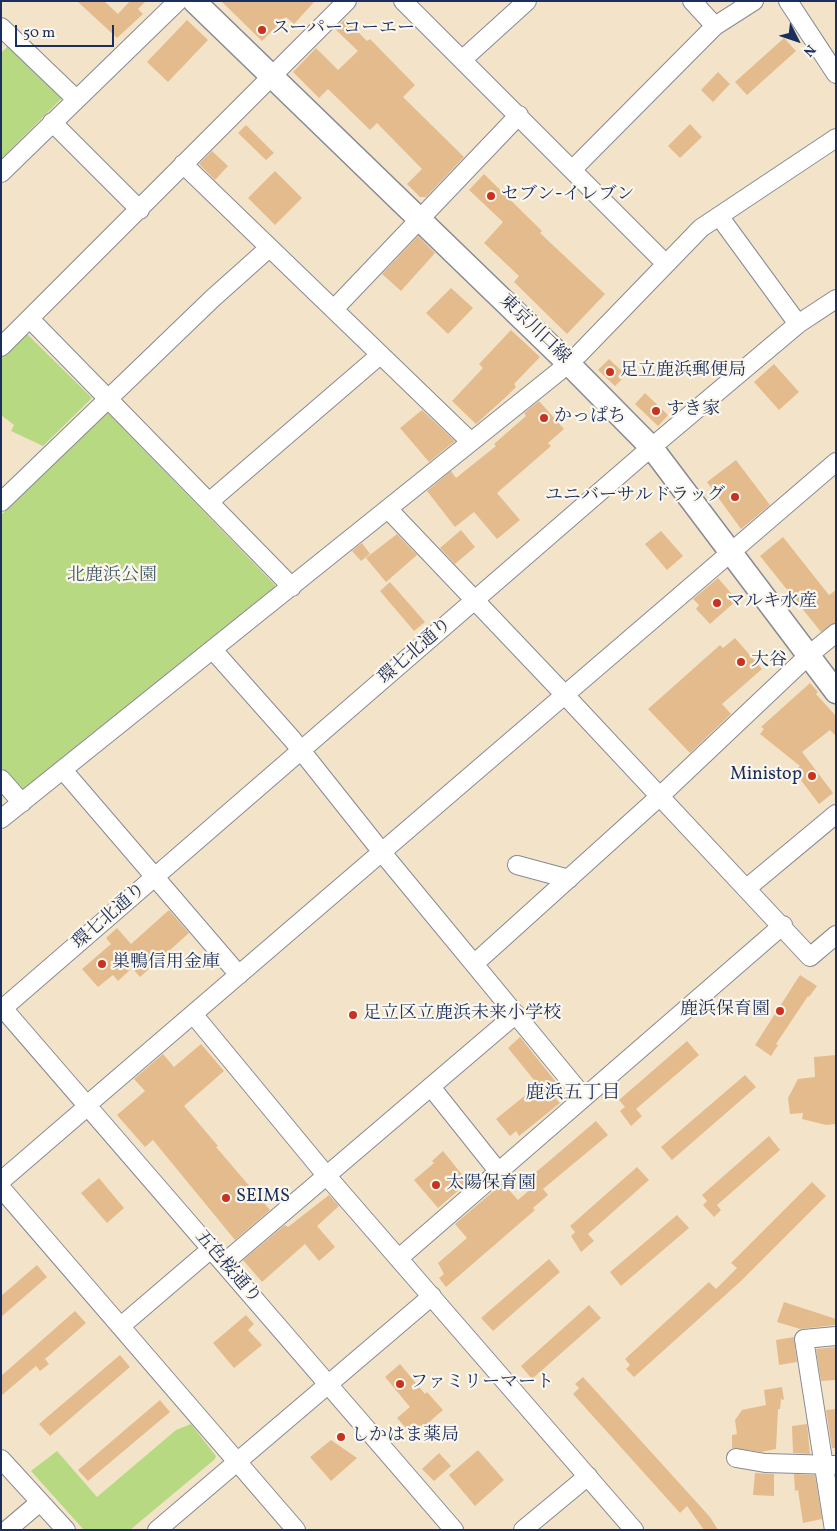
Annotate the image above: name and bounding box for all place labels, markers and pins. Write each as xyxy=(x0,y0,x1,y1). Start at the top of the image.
place label: スーパーコーエー xyxy=(272,19,415,41)
marker: スーパーコーエー xyxy=(256,24,268,36)
place label: セブン-イレブン xyxy=(501,185,635,207)
marker: セブン-イレブン xyxy=(485,190,497,202)
place label: 足立鹿浜郵便局 xyxy=(620,361,746,383)
marker: 足立鹿浜郵便局 xyxy=(604,366,616,378)
place label: すき家 xyxy=(666,400,720,422)
marker: すき家 xyxy=(650,405,662,417)
place label: かっぱち xyxy=(554,407,626,429)
marker: かっぱち xyxy=(538,412,550,424)
place label: ユニバーサルドラッグ xyxy=(545,486,725,508)
marker: ユニバーサルドラッグ xyxy=(729,491,741,503)
place label: マルキ水産 xyxy=(727,592,817,614)
marker: マルキ水産 xyxy=(711,597,723,609)
place label: 大谷 xyxy=(751,651,787,673)
marker: 大谷 xyxy=(735,656,747,668)
place label: Ministop xyxy=(730,765,802,787)
marker: Ministop xyxy=(806,770,818,782)
place label: 巣鴨信用金庫 xyxy=(112,953,220,975)
marker: 巣鴨信用金庫 xyxy=(96,958,108,970)
place label: 鹿浜保育園 xyxy=(680,1000,770,1022)
place label: 足立区立鹿浜未来小学校 xyxy=(363,1004,561,1026)
marker: 鹿浜保育園 xyxy=(774,1005,786,1017)
marker: 足立区立鹿浜未来小学校 xyxy=(347,1009,359,1021)
place label: 太陽保育園 xyxy=(446,1174,536,1196)
marker: 太陽保育園 xyxy=(430,1179,442,1191)
place label: SEIMS xyxy=(236,1187,290,1209)
marker: SEIMS xyxy=(220,1192,232,1204)
place label: ファミリーマート xyxy=(410,1373,554,1395)
marker: ファミリーマート xyxy=(394,1378,406,1390)
place label: しかはま薬局 xyxy=(351,1426,459,1448)
marker: しかはま薬局 xyxy=(335,1431,347,1443)

